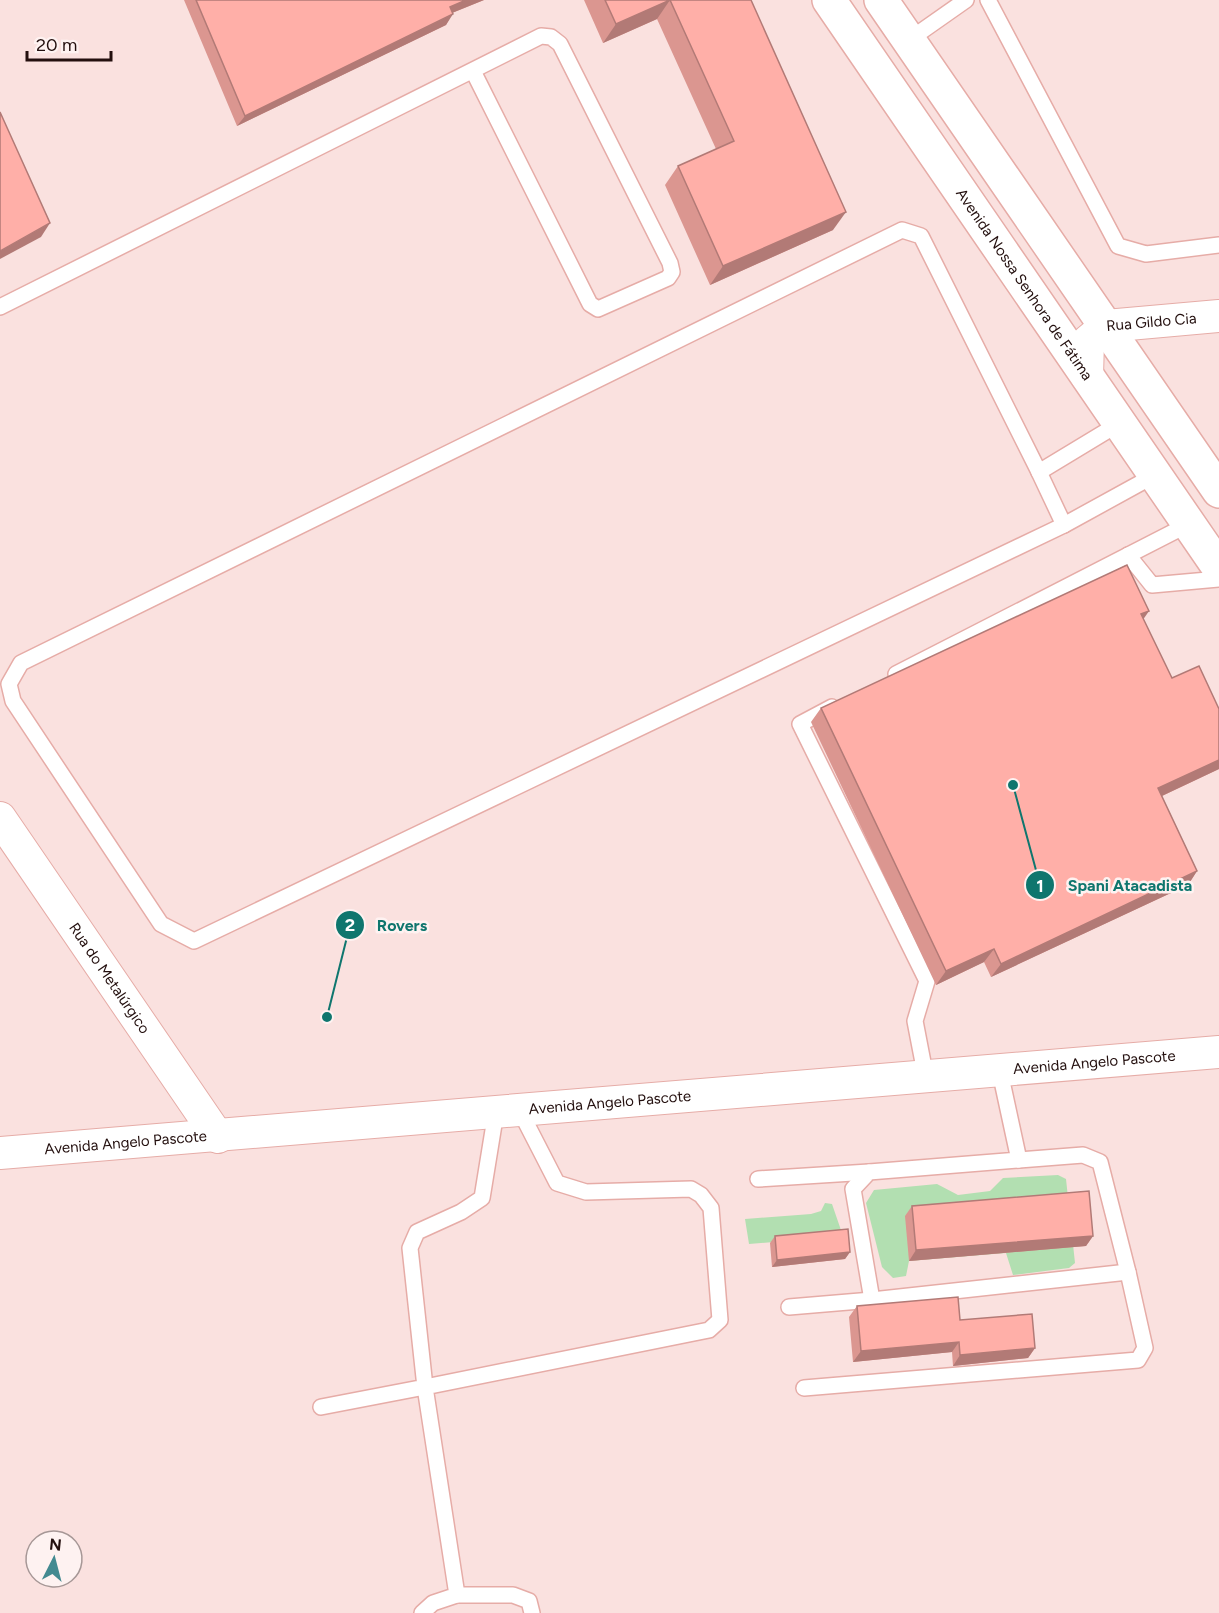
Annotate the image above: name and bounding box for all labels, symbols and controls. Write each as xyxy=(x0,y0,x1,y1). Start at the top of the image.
scale bar xyxy=(27,24,111,62)
text: 20 m xyxy=(36,34,77,56)
street label: Avenida Nossa Senhora de Fátima xyxy=(952,185,1096,384)
street label: Rua Gildo Cia xyxy=(1105,309,1197,335)
callout: Spani Atacadista xyxy=(1025,868,1204,902)
text: 1 xyxy=(1036,875,1044,897)
text: Spani Atacadista xyxy=(1068,876,1192,895)
callout: Rovers xyxy=(335,908,439,942)
text: 2 xyxy=(345,914,355,936)
text: Rovers xyxy=(377,916,428,935)
street label: Rua do Metalúrgico xyxy=(65,919,154,1037)
street label: Avenida Angelo Pascote xyxy=(1012,1047,1176,1078)
street label: Avenida Angelo Pascote xyxy=(528,1087,692,1118)
street label: Avenida Angelo Pascote xyxy=(44,1127,208,1158)
north arrow xyxy=(24,1529,84,1589)
text: N xyxy=(48,1534,63,1555)

